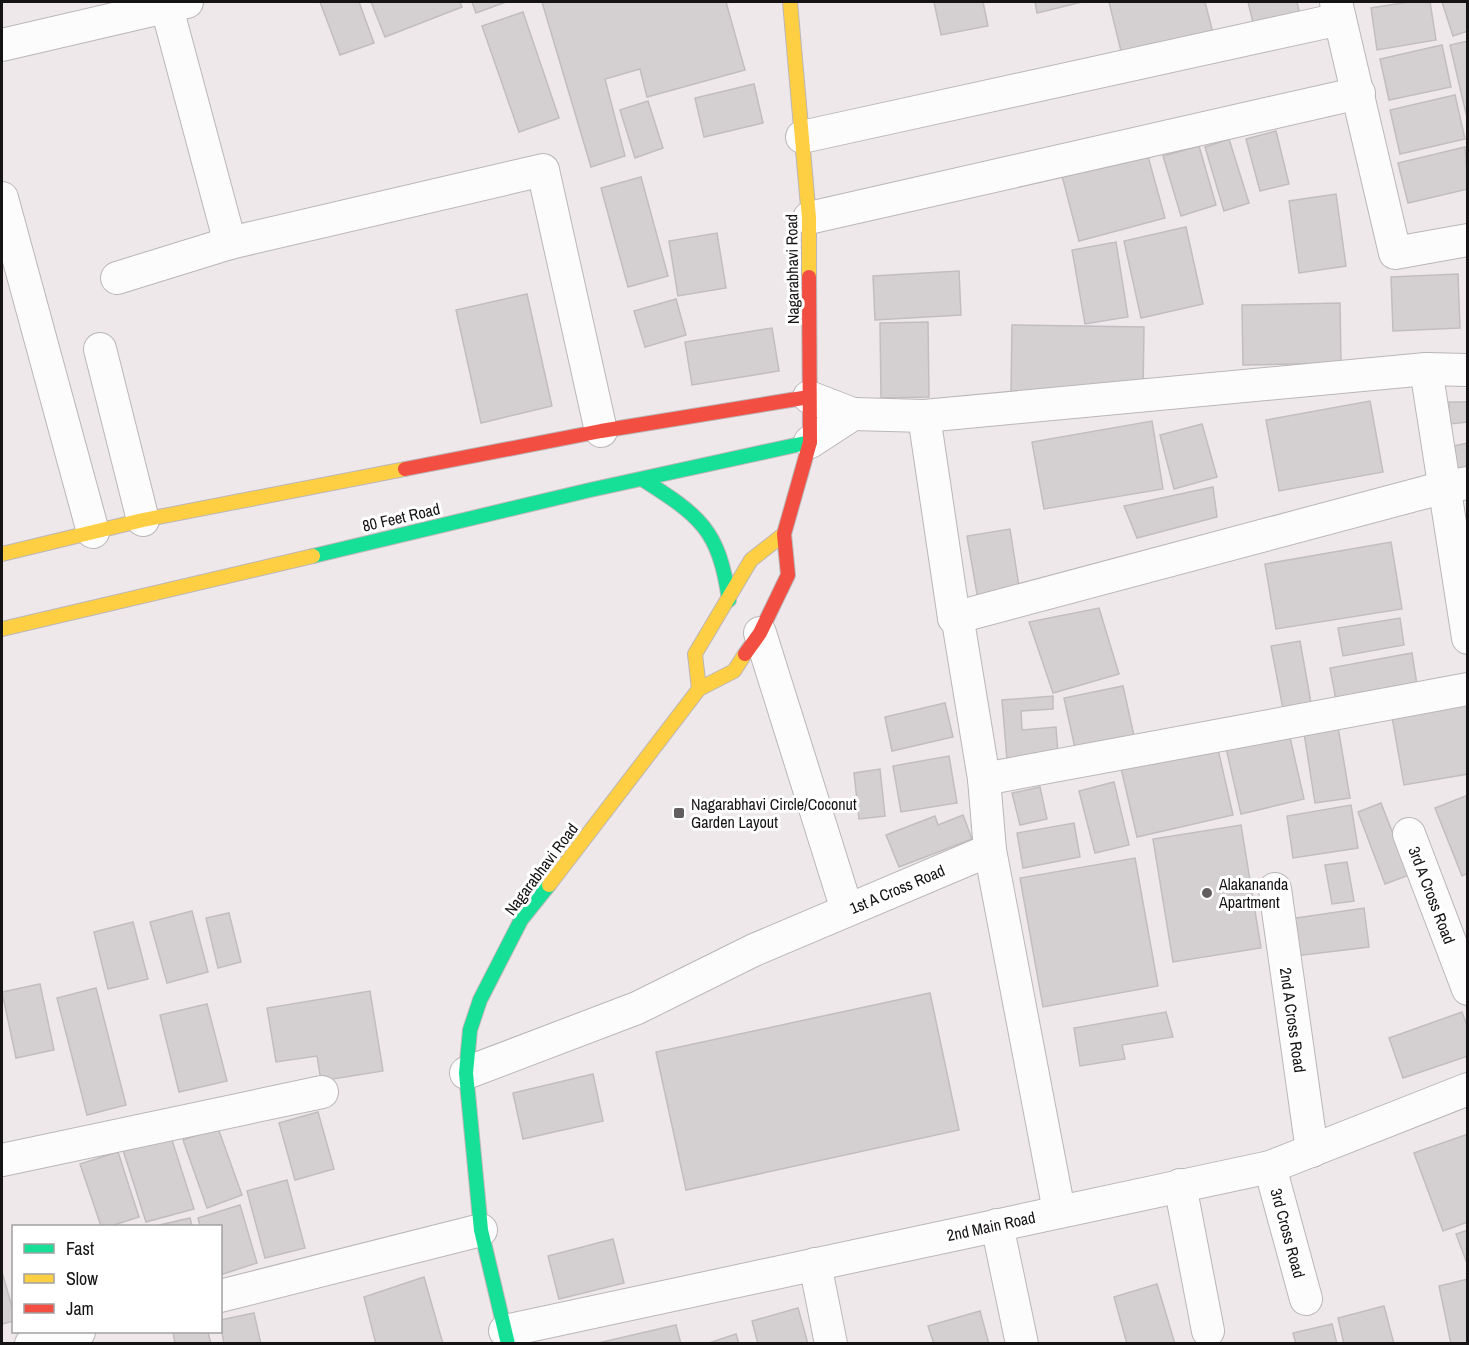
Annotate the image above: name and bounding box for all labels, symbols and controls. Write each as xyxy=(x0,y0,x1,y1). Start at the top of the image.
street label: Nagarabhavi Road xyxy=(780,214,804,324)
street label: 80 Feet Road xyxy=(360,497,442,537)
place label: Nagarabhavi Circle/Coconut Garden Layout xyxy=(691,793,857,833)
marker: Nagarabhavi Circle/Coconut Garden Layout xyxy=(672,806,686,820)
street label: Nagarabhavi Road xyxy=(499,818,583,920)
street label: 3rd A Cross Road xyxy=(1403,843,1461,947)
street label: 1st A Cross Road xyxy=(846,859,948,919)
place label: Alakananda Apartment xyxy=(1218,873,1289,913)
marker: Alakananda Apartment xyxy=(1200,886,1214,900)
street label: 2nd A Cross Road xyxy=(1275,966,1311,1074)
street label: 3rd Cross Road xyxy=(1265,1186,1311,1280)
street label: 2nd Main Road xyxy=(945,1206,1037,1246)
legend xyxy=(12,1225,222,1333)
text: Fast xyxy=(66,1236,94,1261)
text: Slow xyxy=(66,1266,98,1291)
text: Jam xyxy=(66,1296,94,1321)

